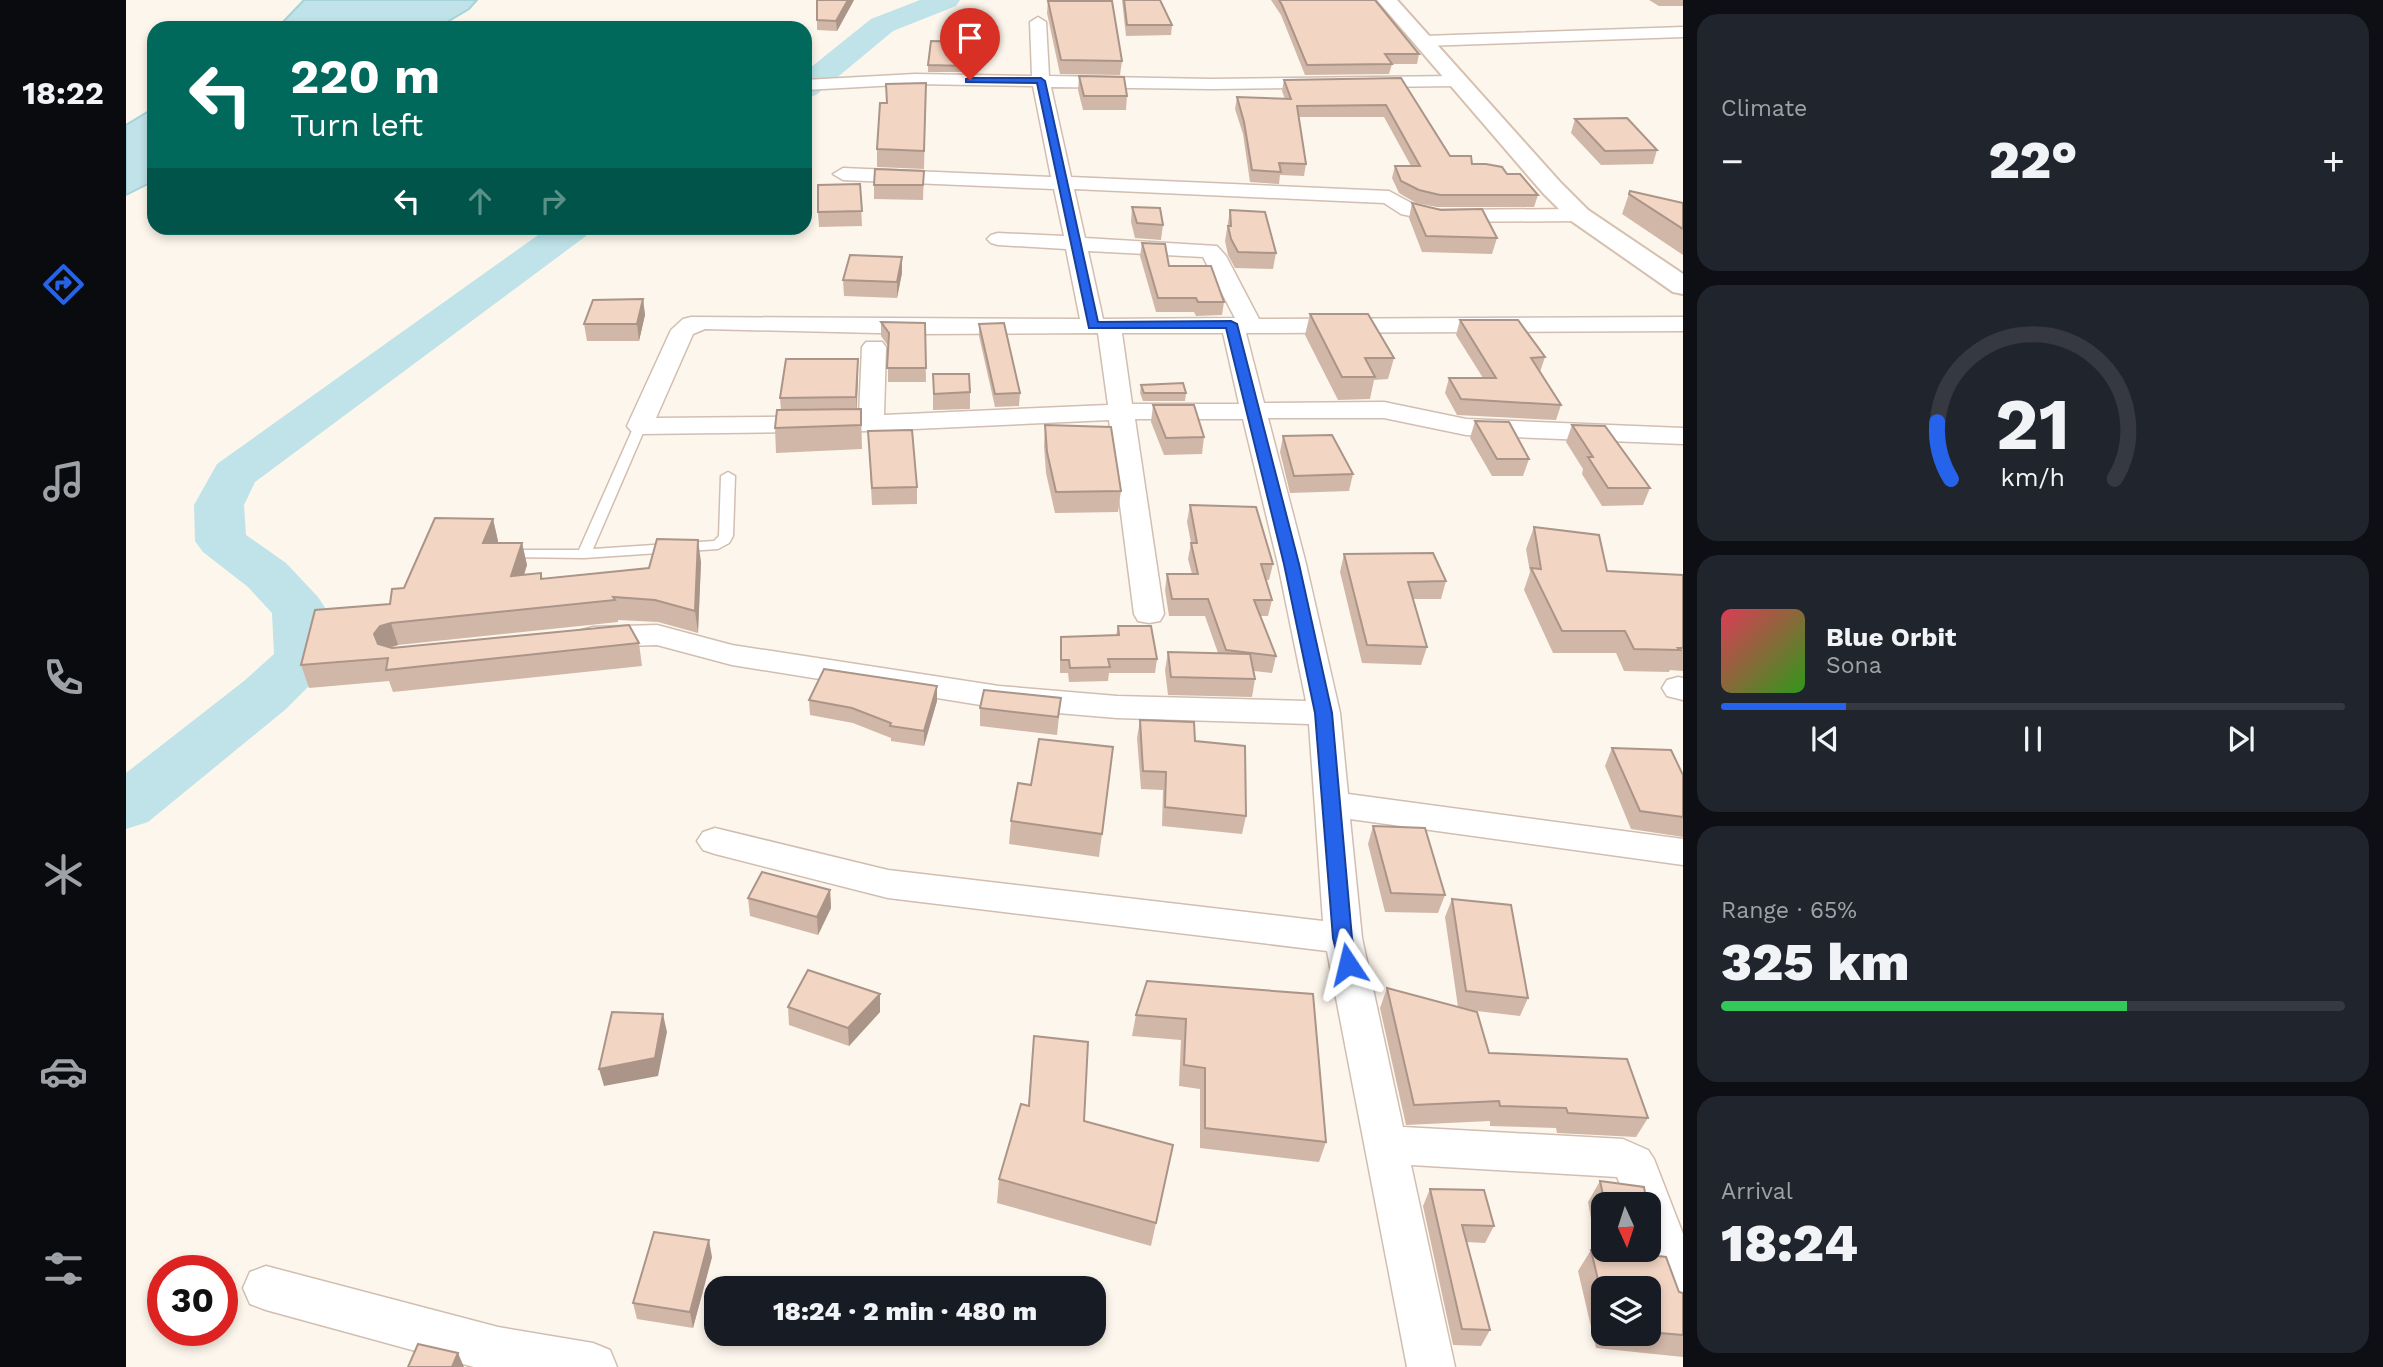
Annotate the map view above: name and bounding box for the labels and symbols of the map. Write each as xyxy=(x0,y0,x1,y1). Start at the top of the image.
pin xyxy=(940,8,1000,80)
position arrow xyxy=(1311,927,1385,1001)
north arrow xyxy=(1591,1192,1661,1262)
speed limit sign: 30 xyxy=(147,1255,238,1346)

